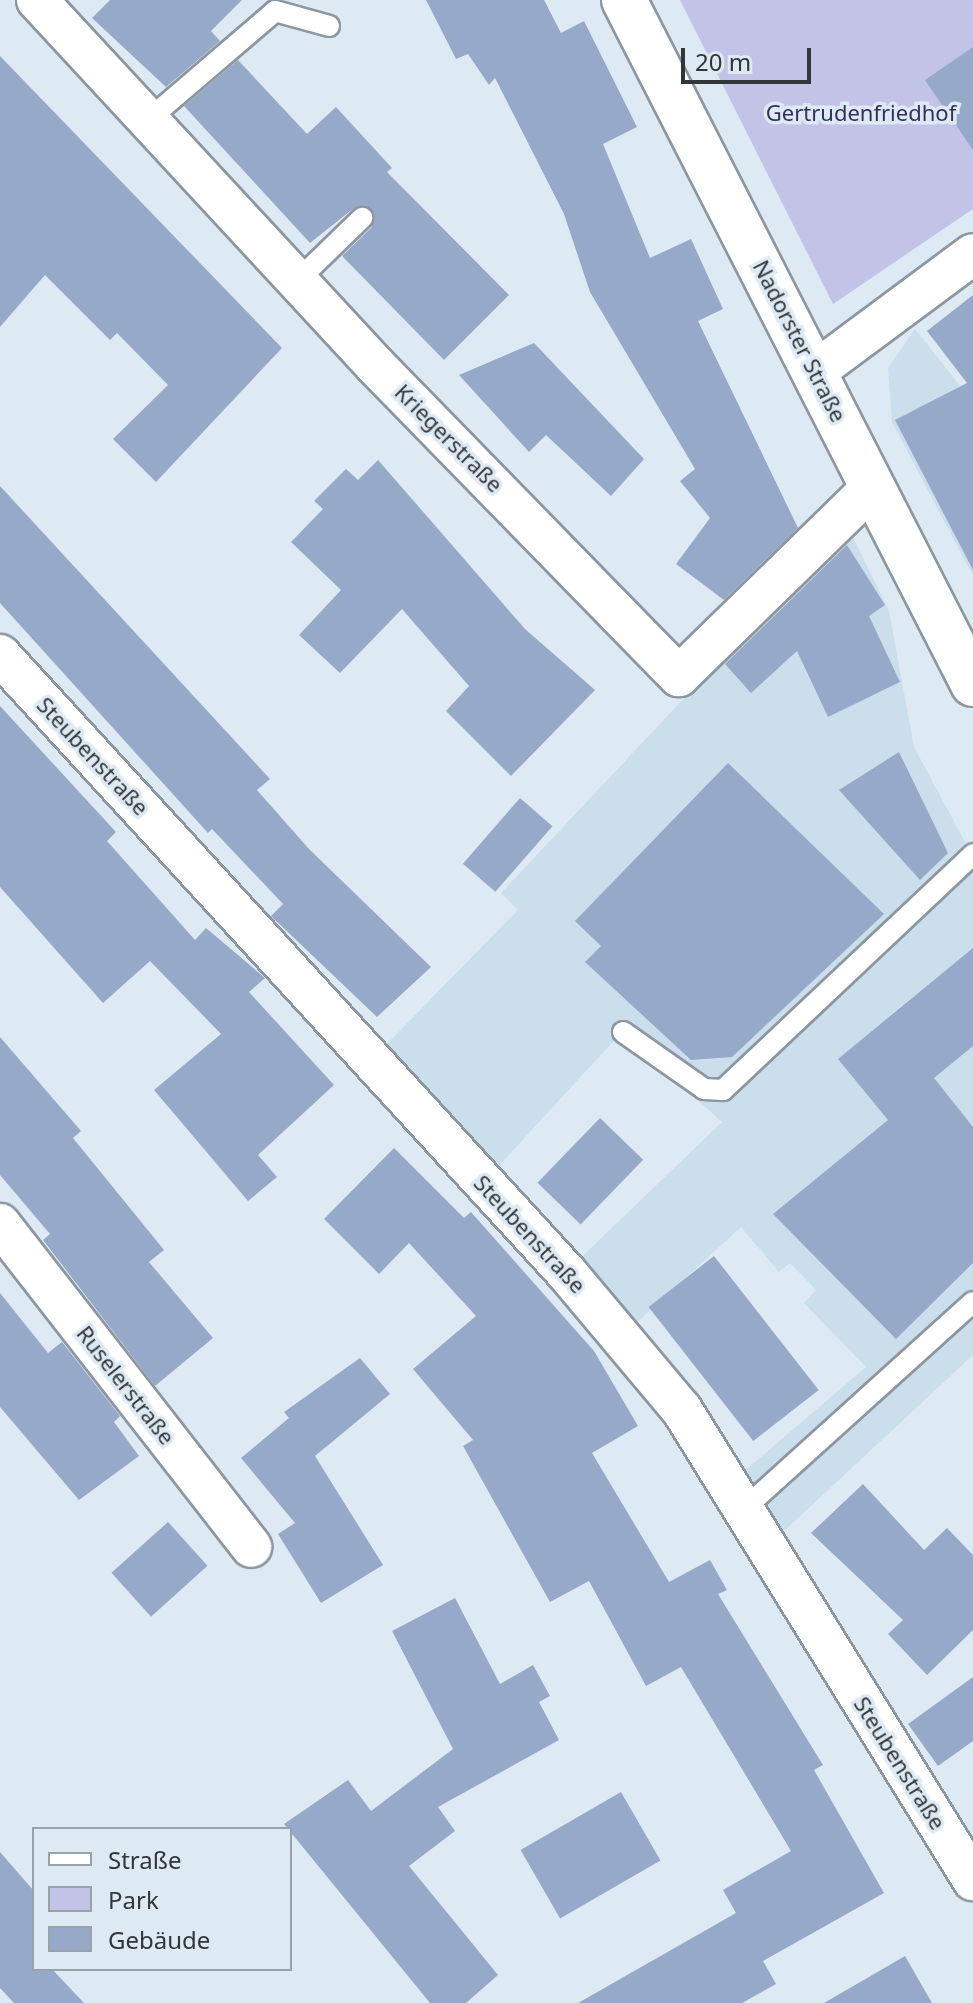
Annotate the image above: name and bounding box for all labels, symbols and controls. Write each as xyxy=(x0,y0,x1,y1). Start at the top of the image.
scale bar xyxy=(685,32,815,82)
text: 20 m xyxy=(695,45,751,78)
park label: Gertrudenfriedhof xyxy=(766,100,956,126)
street label: Nadorster Straße xyxy=(748,256,852,426)
street label: Kriegerstraße xyxy=(390,379,508,497)
street label: Steubenstraße xyxy=(32,692,154,820)
street label: Steubenstraße xyxy=(469,1170,591,1298)
street label: Ruselerstraße xyxy=(72,1320,180,1450)
street label: Steubenstraße xyxy=(849,1692,951,1834)
legend xyxy=(32,1827,292,1971)
text: Straße xyxy=(108,1843,181,1876)
text: Park xyxy=(108,1883,159,1916)
text: Gebäude xyxy=(108,1923,210,1956)

